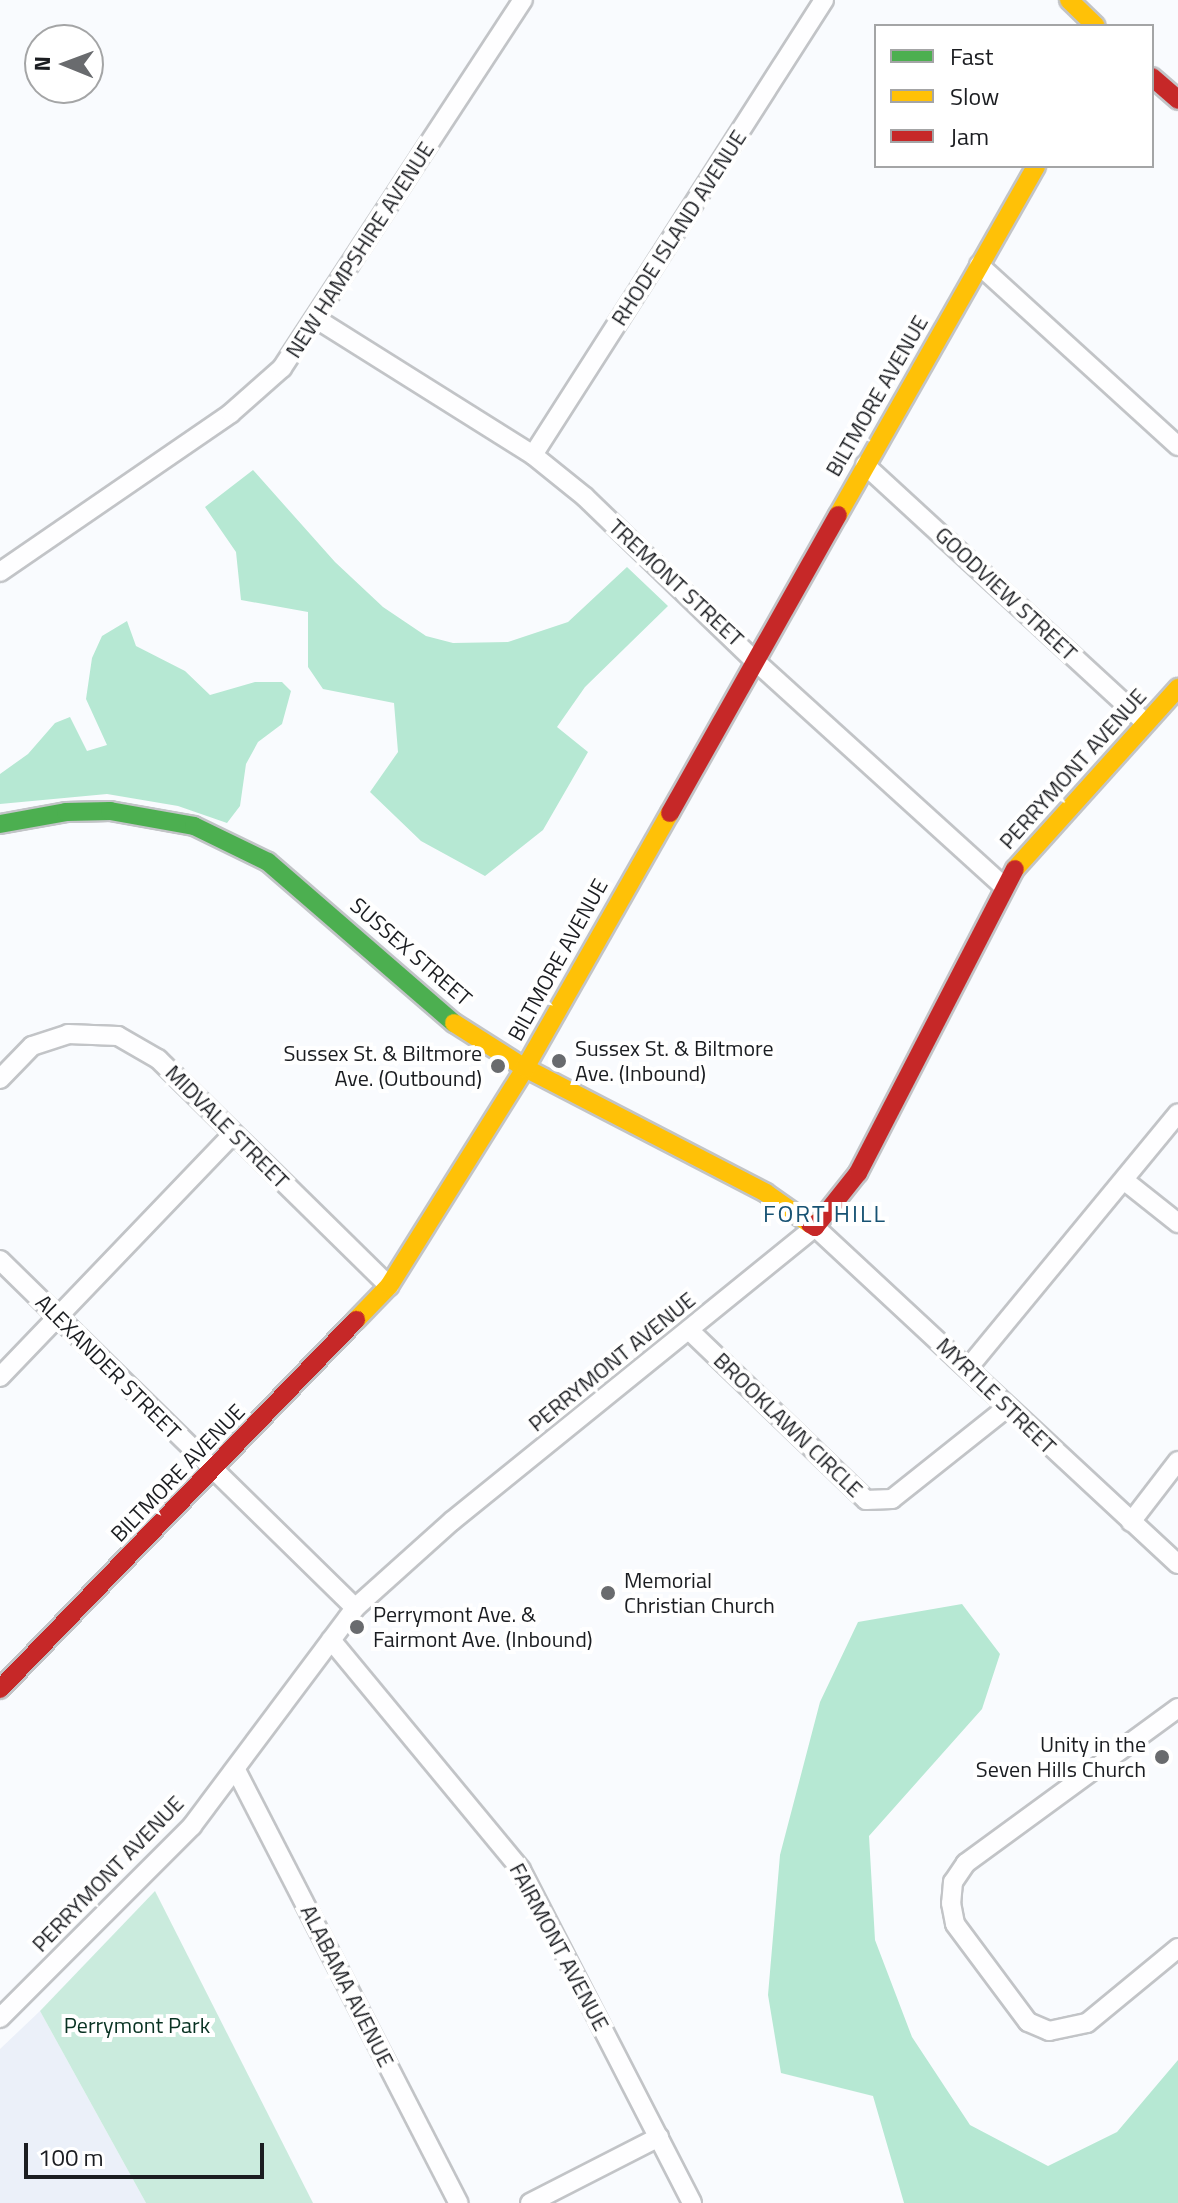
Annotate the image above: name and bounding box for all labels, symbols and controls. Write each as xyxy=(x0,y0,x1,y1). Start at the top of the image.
north arrow xyxy=(24,24,104,104)
legend xyxy=(874,24,1154,168)
text: Fast xyxy=(950,38,993,74)
text: N xyxy=(25,56,59,72)
text: Slow xyxy=(950,78,999,114)
text: Jam xyxy=(950,118,989,154)
street label: RHODE ISLAND AVENUE xyxy=(606,125,752,331)
street label: NEW HAMPSHIRE AVENUE xyxy=(280,137,440,363)
street label: BILTMORE AVENUE xyxy=(820,311,934,481)
street label: TREMONT STREET xyxy=(603,514,749,652)
street label: GOODVIEW STREET xyxy=(930,522,1082,666)
street label: PERRYMONT AVENUE xyxy=(994,683,1152,855)
street label: BILTMORE AVENUE xyxy=(503,874,613,1046)
street label: SUSSEX STREET xyxy=(345,892,477,1012)
place label: Sussex St. & Biltmore Ave. (Inbound) xyxy=(575,1035,774,1086)
place label: Sussex St. & Biltmore Ave. (Outbound) xyxy=(283,1040,482,1092)
marker: Sussex St. & Biltmore Ave. (Inbound) xyxy=(550,1052,568,1070)
marker: Sussex St. & Biltmore Ave. (Outbound) xyxy=(489,1057,507,1075)
street label: MIDVALE STREET xyxy=(160,1060,294,1194)
district label: FORT HILL xyxy=(763,1200,887,1228)
street label: PERRYMONT AVENUE xyxy=(523,1287,701,1437)
street label: ALEXANDER STREET xyxy=(30,1289,186,1445)
street label: MYRTLE STREET xyxy=(931,1332,1061,1460)
street label: BROOKLAWN CIRCLE xyxy=(708,1347,868,1503)
street label: BILTMORE AVENUE xyxy=(106,1399,250,1547)
place label: Memorial Christian Church xyxy=(624,1567,775,1618)
marker: Memorial Christian Church xyxy=(599,1584,617,1602)
place label: Perrymont Ave. & Fairmont Ave. (Inbound) xyxy=(373,1601,593,1652)
marker: Perrymont Ave. & Fairmont Ave. (Inbound) xyxy=(348,1618,366,1636)
place label: Unity in the Seven Hills Church xyxy=(976,1731,1146,1782)
marker: Unity in the Seven Hills Church xyxy=(1153,1748,1171,1766)
street label: PERRYMONT AVENUE xyxy=(27,1791,189,1957)
street label: FAIRMONT AVENUE xyxy=(504,1859,614,2035)
street label: ALABAMA AVENUE xyxy=(295,1901,399,2071)
park label: Perrymont Park xyxy=(64,2013,210,2039)
scale bar xyxy=(28,2127,268,2177)
text: 100 m xyxy=(38,2139,104,2175)

